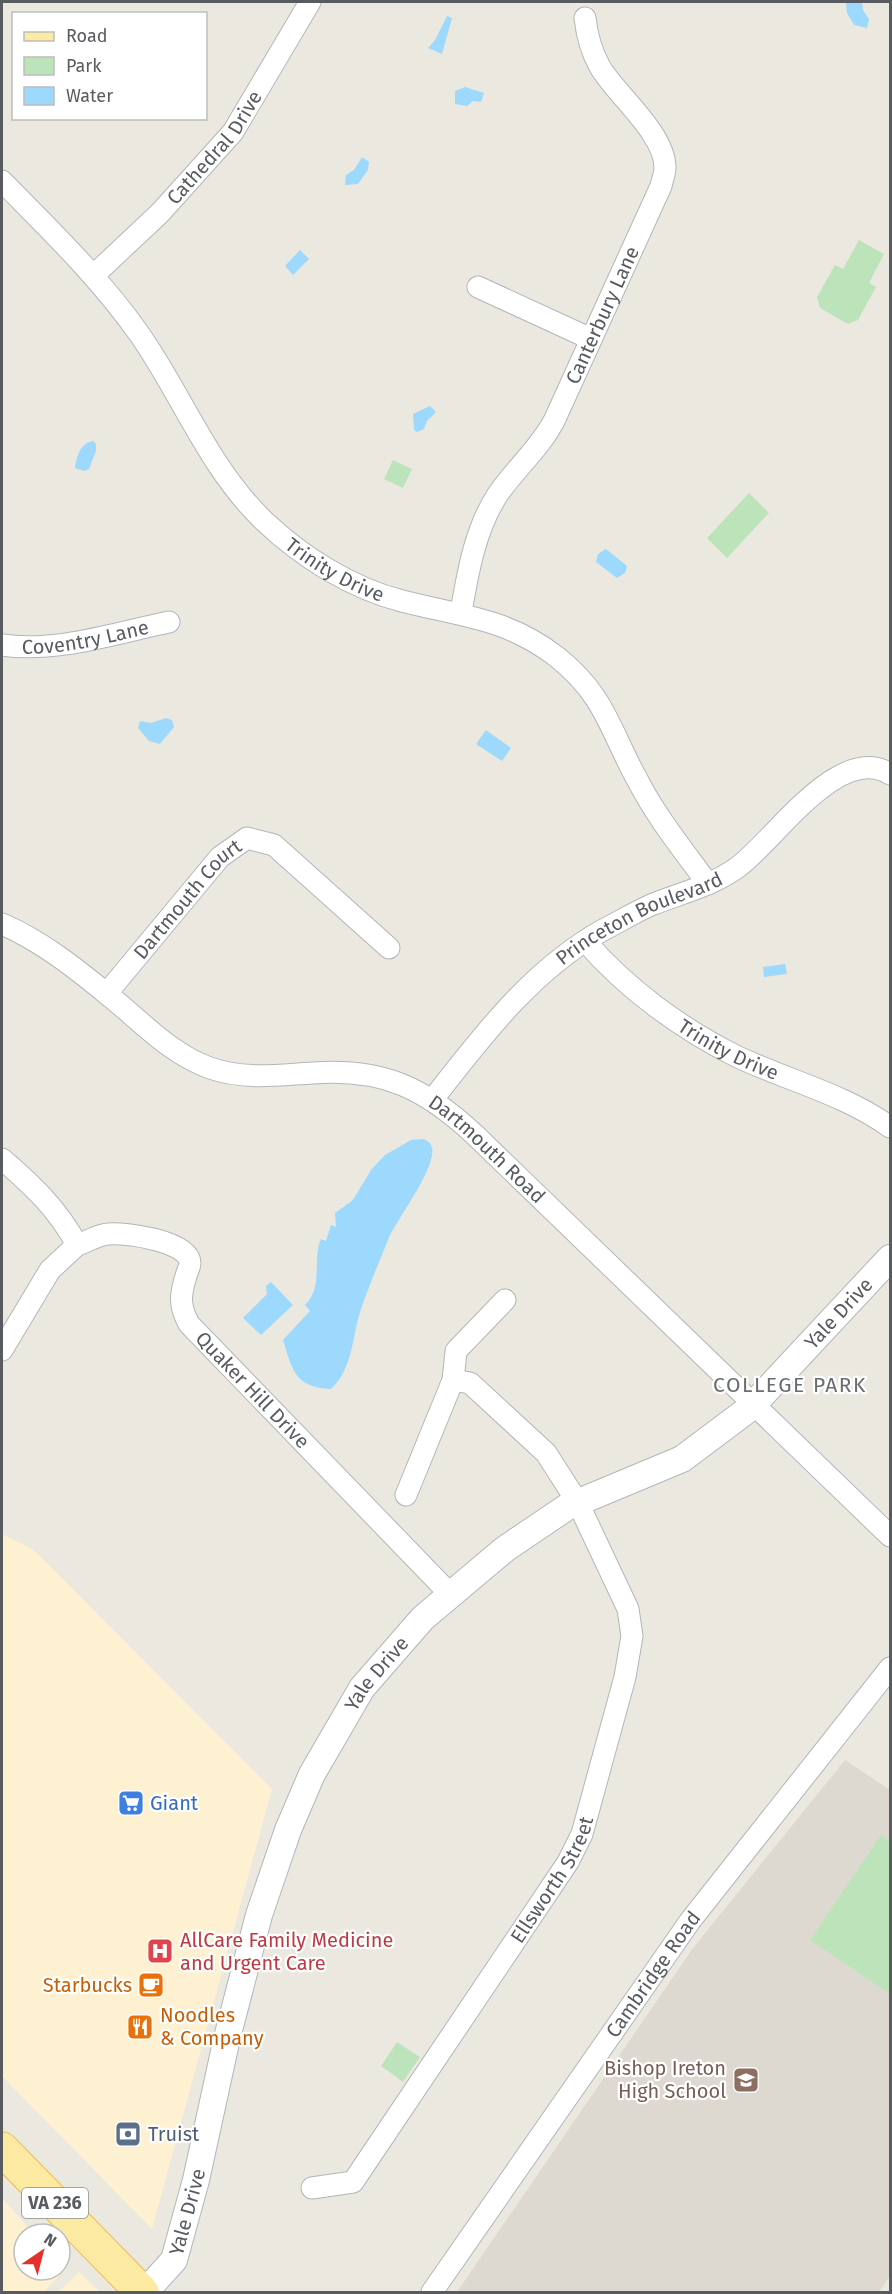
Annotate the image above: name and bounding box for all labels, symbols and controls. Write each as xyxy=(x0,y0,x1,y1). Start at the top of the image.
legend xyxy=(12,12,207,120)
text: Road xyxy=(66,25,108,47)
text: Park xyxy=(66,55,102,77)
text: Water xyxy=(66,85,113,107)
street label: Cathedral Drive xyxy=(162,86,267,209)
street label: Canterbury Lane xyxy=(560,242,644,388)
street label: Trinity Drive xyxy=(281,532,387,607)
street label: Coventry Lane xyxy=(22,615,151,659)
street label: Dartmouth Court xyxy=(128,833,247,964)
street label: Princeton Boulevard xyxy=(551,867,726,970)
street label: Trinity Drive xyxy=(674,1014,782,1085)
street label: Dartmouth Road xyxy=(424,1090,550,1208)
street label: Yale Drive xyxy=(799,1272,878,1354)
street label: Quaker Hill Drive xyxy=(191,1326,315,1453)
district label: COLLEGE PARK xyxy=(713,1372,867,1398)
street label: Yale Drive xyxy=(339,1631,414,1715)
supermarket icon: Giant xyxy=(116,1788,146,1818)
place label: Giant xyxy=(150,1791,199,1815)
street label: Ellsworth Street xyxy=(505,1813,598,1947)
street label: Cambridge Road xyxy=(601,1906,705,2042)
place label: AllCare Family Medicine and Urgent Care xyxy=(180,1928,393,1975)
hospital icon: AllCare Family Medicine and Urgent Care xyxy=(145,1936,175,1966)
cafe icon: Starbucks xyxy=(136,1970,166,2000)
place label: Starbucks xyxy=(43,1973,132,1997)
place label: Noodles & Company xyxy=(160,2003,264,2050)
restaurant icon: Noodles & Company xyxy=(125,2012,155,2042)
place label: Bishop Ireton High School xyxy=(604,2056,726,2103)
school or university icon: Bishop Ireton High School xyxy=(731,2065,761,2095)
bank icon: Truist xyxy=(113,2119,143,2149)
place label: Truist xyxy=(148,2122,200,2146)
street label: Yale Drive xyxy=(164,2166,210,2258)
road number: VA 236 xyxy=(22,2188,88,2218)
north arrow xyxy=(12,2222,72,2282)
text: N xyxy=(41,2229,60,2251)

